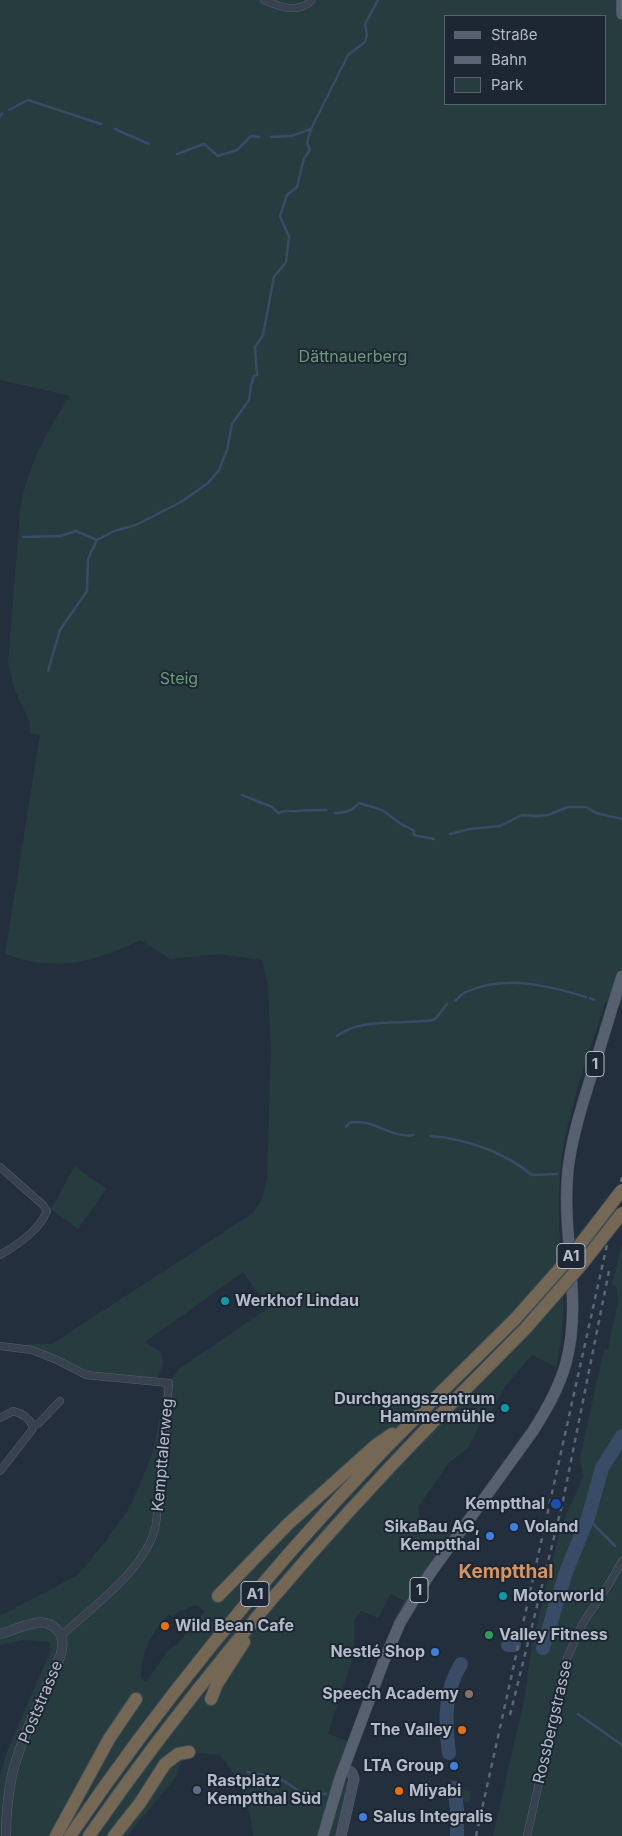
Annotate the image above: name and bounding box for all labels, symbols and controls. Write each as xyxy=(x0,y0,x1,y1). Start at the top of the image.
legend xyxy=(444,15,607,105)
text: Straße xyxy=(491,25,538,44)
text: Bahn xyxy=(491,50,527,69)
text: Park xyxy=(491,75,523,94)
park label: Dättnauerberg xyxy=(299,347,407,367)
park label: Steig xyxy=(160,669,198,689)
road number: 1 xyxy=(586,1052,604,1076)
road number: A1 xyxy=(557,1244,585,1268)
place label: Werkhof Lindau xyxy=(235,1291,359,1311)
marker: Werkhof Lindau xyxy=(219,1295,231,1307)
place label: Durchgangszentrum Hammermühle xyxy=(334,1389,495,1427)
street label: Kempttalerweg xyxy=(148,1398,178,1512)
marker: Durchgangszentrum Hammermühle xyxy=(499,1402,511,1414)
place label: Kemptthal xyxy=(465,1494,545,1514)
marker: Kemptthal xyxy=(549,1497,563,1511)
place label: SikaBau AG, Kemptthal xyxy=(384,1517,480,1555)
place label: Voland xyxy=(524,1517,578,1537)
marker: Voland xyxy=(508,1521,520,1533)
marker: SikaBau AG, Kemptthal xyxy=(484,1530,496,1542)
district label: Kemptthal xyxy=(459,1561,553,1583)
road number: 1 xyxy=(410,1578,428,1602)
road number: A1 xyxy=(241,1582,269,1606)
place label: Motorworld xyxy=(513,1586,604,1606)
marker: Motorworld xyxy=(497,1590,509,1602)
place label: Wild Bean Cafe xyxy=(175,1616,294,1636)
marker: Wild Bean Cafe xyxy=(159,1620,171,1632)
place label: Valley Fitness xyxy=(499,1625,608,1645)
marker: Valley Fitness xyxy=(483,1629,495,1641)
place label: Nestlé Shop xyxy=(330,1642,425,1662)
marker: Nestlé Shop xyxy=(429,1646,441,1658)
street label: Poststrasse xyxy=(15,1658,67,1746)
street label: Rossbergstrasse xyxy=(529,1658,577,1786)
place label: Speech Academy xyxy=(322,1684,459,1704)
marker: Speech Academy xyxy=(463,1688,475,1700)
place label: The Valley xyxy=(370,1720,452,1740)
marker: The Valley xyxy=(456,1724,468,1736)
place label: LTA Group xyxy=(363,1756,444,1776)
marker: LTA Group xyxy=(448,1760,460,1772)
place label: Rastplatz Kemptthal Süd xyxy=(207,1771,321,1809)
place label: Miyabi xyxy=(409,1781,461,1801)
marker: Rastplatz Kemptthal Süd xyxy=(191,1784,203,1796)
marker: Miyabi xyxy=(393,1785,405,1797)
place label: Salus Integralis xyxy=(373,1807,493,1827)
marker: Salus Integralis xyxy=(357,1811,369,1823)

